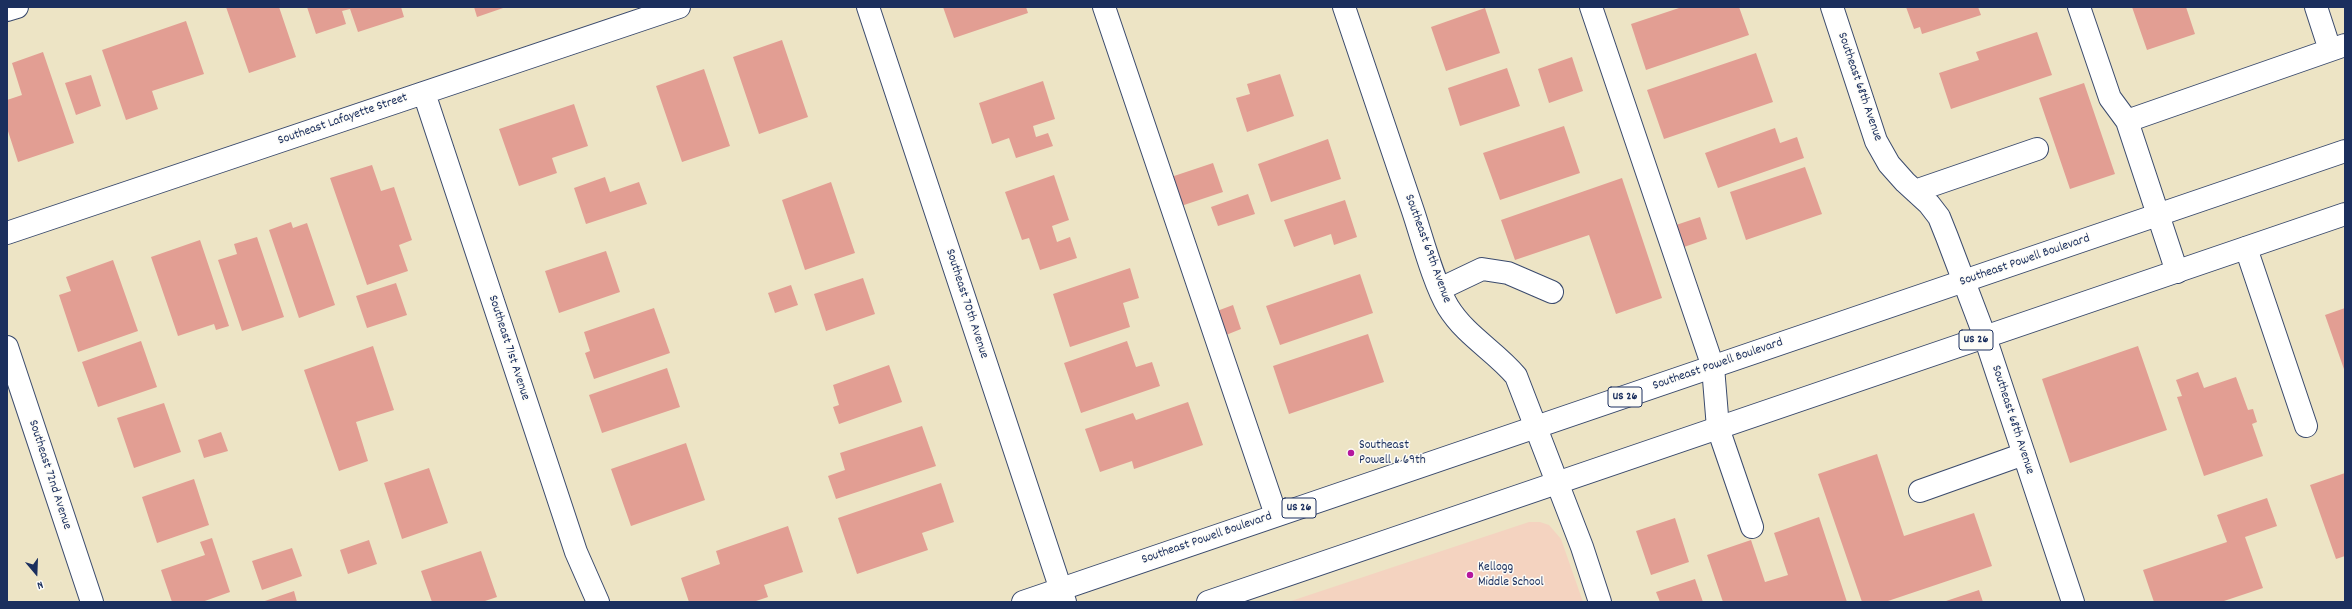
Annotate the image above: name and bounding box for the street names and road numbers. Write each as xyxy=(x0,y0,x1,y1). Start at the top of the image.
street label: Southeast 68th Avenue xyxy=(1833,31,1885,143)
street label: Southeast Lafayette Street xyxy=(276,91,410,149)
street label: Southeast 69th Avenue xyxy=(1400,193,1454,305)
street label: Southeast Powell Boulevard xyxy=(1958,231,2092,291)
street label: Southeast 70th Avenue xyxy=(941,247,991,361)
street label: Southeast 71st Avenue xyxy=(484,293,532,403)
road number: US 26 xyxy=(1959,330,1993,350)
street label: Southeast Powell Boulevard xyxy=(1651,335,1785,395)
street label: Southeast 68th Avenue xyxy=(1987,363,2037,477)
road number: US 26 xyxy=(1608,387,1642,407)
street label: Southeast 72nd Avenue xyxy=(24,418,74,532)
road number: US 26 xyxy=(1282,498,1316,518)
street label: Southeast Powell Boulevard xyxy=(1140,509,1274,569)

